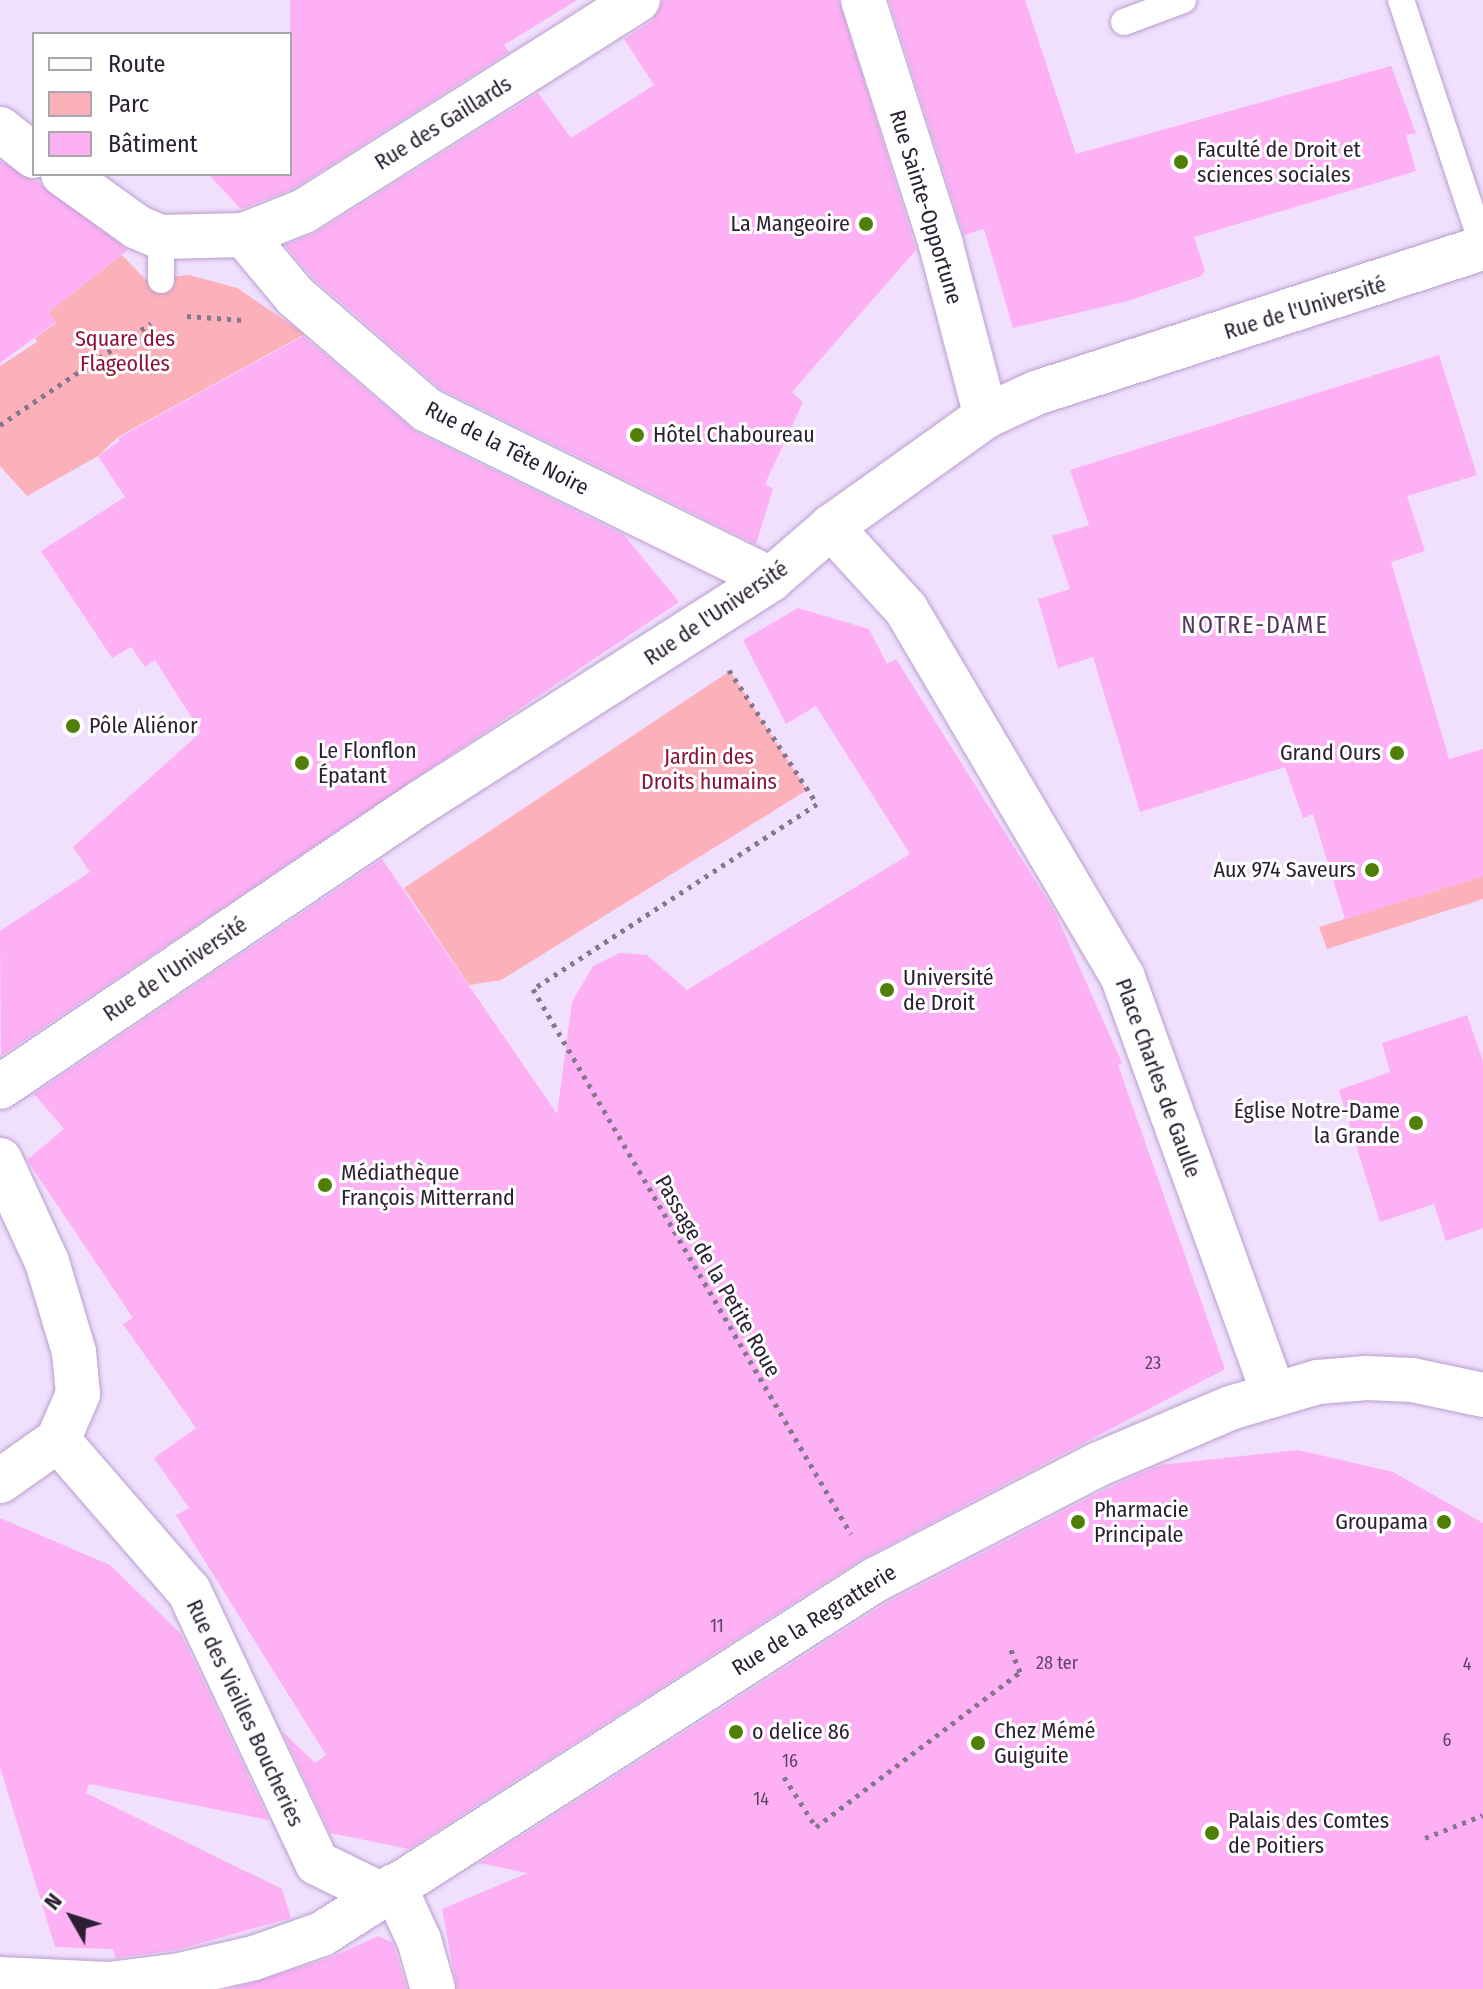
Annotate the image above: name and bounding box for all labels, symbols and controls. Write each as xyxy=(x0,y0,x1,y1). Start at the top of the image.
legend xyxy=(32,32,292,176)
text: Route xyxy=(108,50,165,78)
street label: Rue des Gaillards xyxy=(370,70,516,176)
text: Parc xyxy=(108,90,149,118)
street label: Rue Sainte-Opportune xyxy=(884,107,968,307)
text: Bâtiment xyxy=(108,130,198,158)
place label: Faculté de Droit et sciences sociales xyxy=(1197,136,1361,188)
marker: Faculté de Droit et sciences sociales xyxy=(1172,153,1190,171)
place label: La Mangeoire xyxy=(731,211,850,237)
marker: La Mangeoire xyxy=(857,215,875,233)
street label: Rue de l'Université xyxy=(1221,271,1389,345)
park label: Square des Flageolles xyxy=(75,325,175,376)
street label: Rue de la Tête Noire xyxy=(421,395,593,501)
place label: Hôtel Chaboureau xyxy=(653,422,815,448)
marker: Hôtel Chaboureau xyxy=(628,426,646,444)
street label: Rue de l'Université xyxy=(639,555,793,671)
district label: NOTRE-DAME xyxy=(1181,612,1329,640)
place label: Pôle Aliénor xyxy=(89,713,198,739)
marker: Pôle Aliénor xyxy=(64,717,82,735)
place label: Le Flonflon Épatant xyxy=(318,737,417,788)
place label: Grand Ours xyxy=(1280,740,1381,766)
park label: Jardin des Droits humains xyxy=(641,743,777,794)
marker: Grand Ours xyxy=(1388,744,1406,762)
marker: Le Flonflon Épatant xyxy=(293,754,311,772)
place label: Aux 974 Saveurs xyxy=(1214,857,1356,883)
marker: Aux 974 Saveurs xyxy=(1363,861,1381,879)
street label: Rue de l'Université xyxy=(98,911,252,1027)
place label: Université de Droit xyxy=(903,964,994,1016)
street label: Place Charles de Gaulle xyxy=(1110,975,1206,1181)
marker: Université de Droit xyxy=(878,981,896,999)
place label: Église Notre-Dame la Grande xyxy=(1234,1097,1400,1148)
marker: Église Notre-Dame la Grande xyxy=(1407,1114,1425,1132)
place label: Médiathèque François Mitterrand xyxy=(341,1159,515,1210)
street label: Passage de la Petite Roue xyxy=(649,1170,787,1382)
marker: Médiathèque François Mitterrand xyxy=(316,1176,334,1194)
house number: 23 xyxy=(1145,1352,1161,1374)
place label: Pharmacie Principale xyxy=(1094,1496,1189,1548)
place label: Groupama xyxy=(1335,1509,1428,1535)
marker: Pharmacie Principale xyxy=(1069,1513,1087,1531)
marker: Groupama xyxy=(1435,1513,1453,1531)
street label: Rue de la Regratterie xyxy=(727,1559,901,1681)
street label: Rue des Vieilles Boucheries xyxy=(181,1595,309,1831)
house number: 11 xyxy=(710,1615,724,1637)
house number: 28 ter xyxy=(1036,1652,1078,1674)
house number: 4 xyxy=(1463,1653,1471,1675)
place label: Chez Mémé Guiguite xyxy=(994,1717,1095,1768)
place label: o delice 86 xyxy=(752,1719,850,1745)
marker: o delice 86 xyxy=(727,1723,745,1741)
house number: 6 xyxy=(1443,1729,1451,1751)
marker: Chez Mémé Guiguite xyxy=(969,1734,987,1752)
house number: 16 xyxy=(782,1750,798,1772)
house number: 14 xyxy=(753,1788,769,1810)
place label: Palais des Comtes de Poitiers xyxy=(1228,1807,1389,1858)
marker: Palais des Comtes de Poitiers xyxy=(1203,1824,1221,1842)
north arrow xyxy=(32,1877,112,1957)
text: N xyxy=(38,1888,68,1915)

